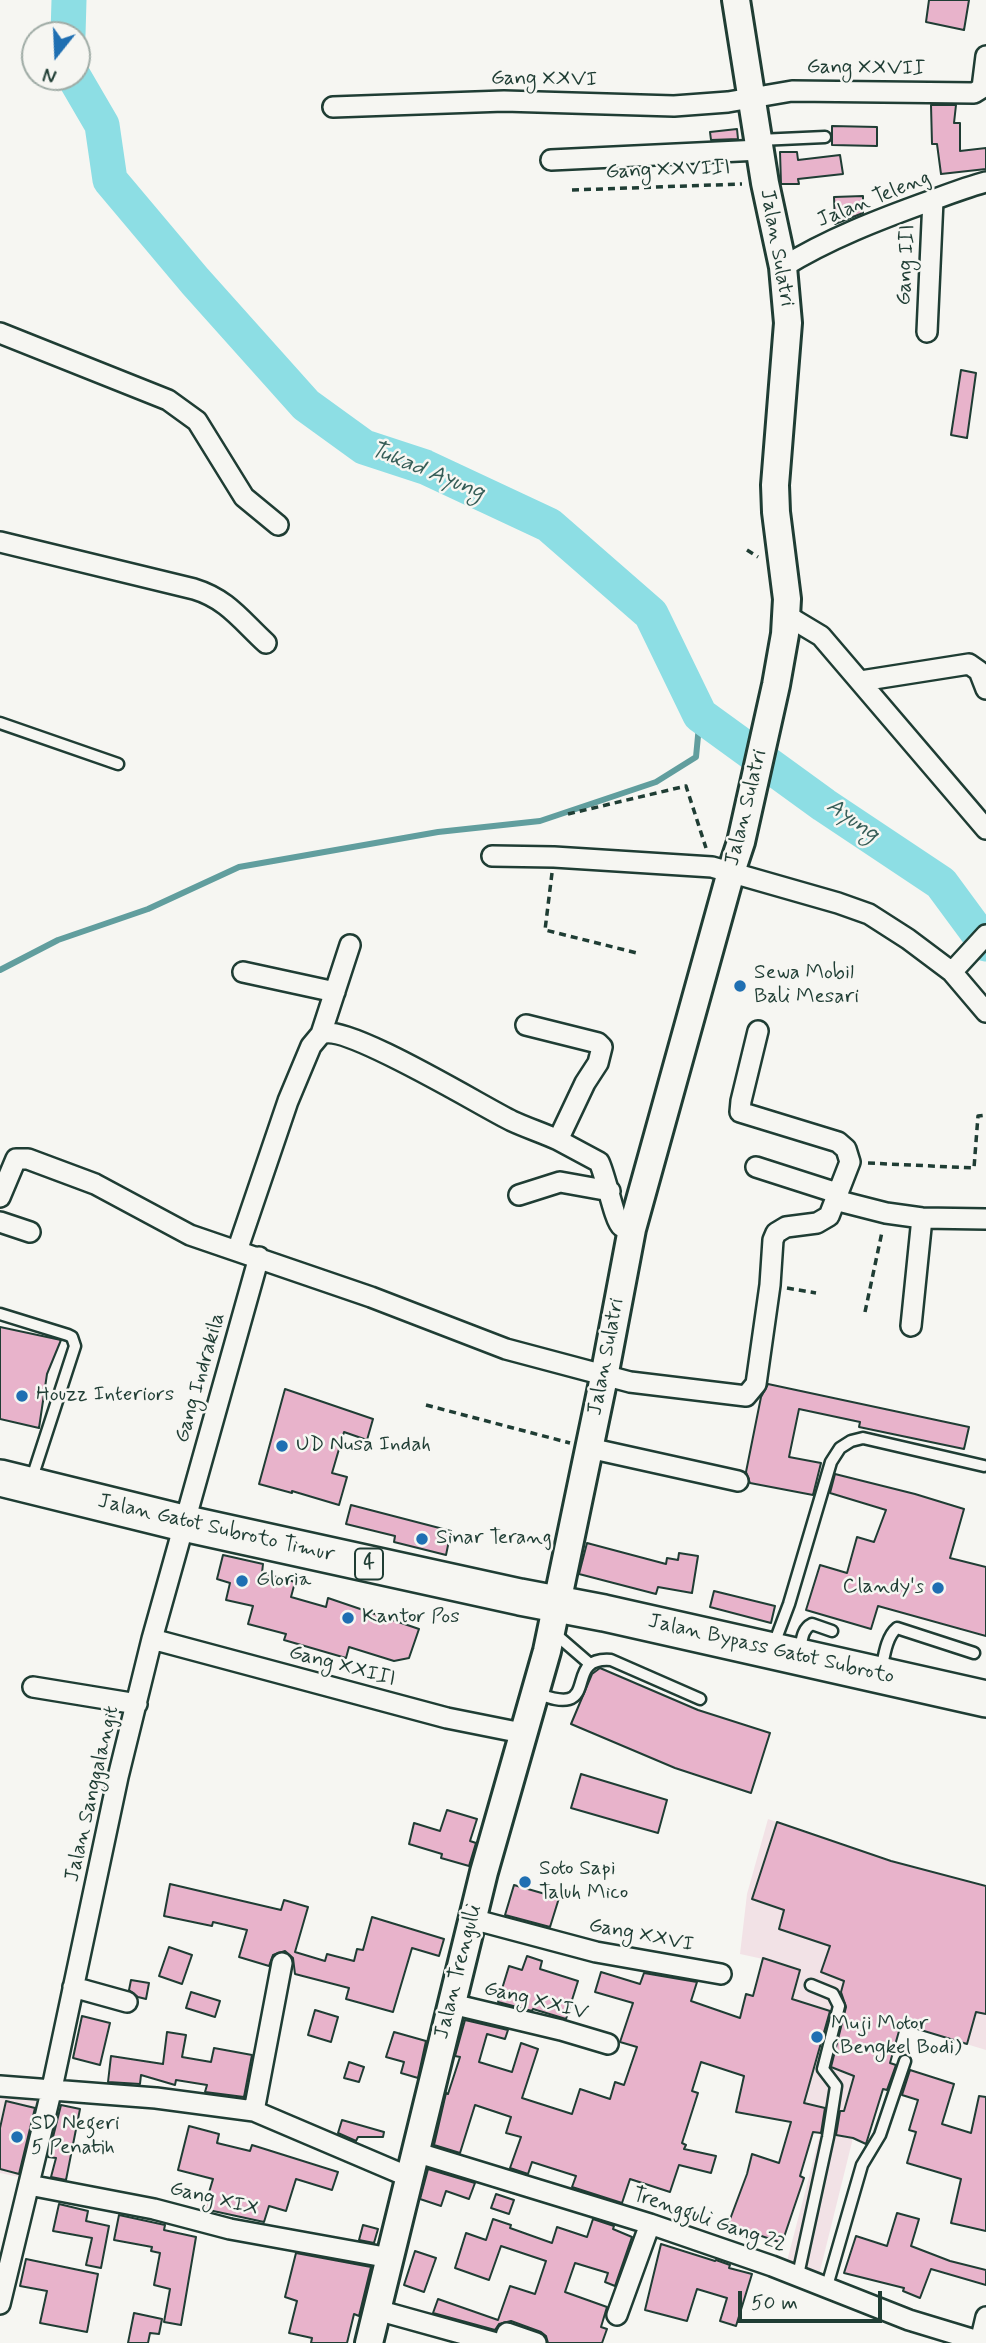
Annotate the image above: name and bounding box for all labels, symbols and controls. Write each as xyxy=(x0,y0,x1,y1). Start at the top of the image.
north arrow xyxy=(21,21,91,91)
street label: Gang XXVII xyxy=(806,55,926,83)
text: N xyxy=(40,61,60,88)
street label: Gang XXVI xyxy=(491,66,597,94)
street label: Gang XXVIII xyxy=(605,156,731,186)
street label: Jalan Teleng xyxy=(814,166,934,234)
street label: Jalan Sulatri xyxy=(753,187,799,309)
street label: Gang III xyxy=(892,224,922,306)
water label: Tukad Ayung xyxy=(366,437,488,507)
street label: Jalan Sulatri xyxy=(720,747,774,869)
water label: Ayung xyxy=(820,793,884,849)
place label: Sewa Mobil Bali Mesari xyxy=(754,961,859,1011)
marker: Sewa Mobil Bali Mesari xyxy=(732,978,748,994)
street label: Jalan Sulatri xyxy=(583,1296,631,1418)
street label: Gang Indrakila xyxy=(170,1310,232,1446)
place label: Houzz Interiors xyxy=(36,1383,174,1409)
marker: Houzz Interiors xyxy=(14,1388,30,1404)
place label: UD Nusa Indah xyxy=(296,1433,431,1459)
marker: UD Nusa Indah xyxy=(274,1438,290,1454)
street label: Jalan Gatot Subroto Timur xyxy=(95,1489,337,1569)
place label: Sinar Terang xyxy=(436,1526,552,1552)
marker: Sinar Terang xyxy=(414,1531,430,1547)
road number: 4 xyxy=(355,1548,383,1580)
place label: Gloria xyxy=(256,1568,311,1594)
marker: Gloria xyxy=(234,1573,250,1589)
place label: Clandy's xyxy=(843,1575,924,1601)
marker: Clandy's xyxy=(930,1580,946,1596)
place label: Kantor Pos xyxy=(362,1605,460,1631)
street label: Jalan Bypass Gatot Subroto xyxy=(645,1609,897,1691)
marker: Kantor Pos xyxy=(340,1610,356,1626)
street label: Gang XXIII xyxy=(286,1641,398,1693)
street label: Jalan Sanggalangit xyxy=(60,1703,126,1885)
place label: Soto Sapi Taluh Mico xyxy=(539,1857,628,1907)
marker: Soto Sapi Taluh Mico xyxy=(517,1874,533,1890)
street label: Jalan Trengulli xyxy=(430,1902,488,2042)
street label: Gang XXVI xyxy=(586,1913,696,1959)
street label: Gang XXIV xyxy=(481,1977,591,2027)
place label: Muji Motor (Bengkel Bodi) xyxy=(831,2012,962,2062)
marker: Muji Motor (Bengkel Bodi) xyxy=(809,2029,825,2045)
place label: SD Negeri 5 Penatih xyxy=(31,2112,120,2162)
marker: SD Negeri 5 Penatih xyxy=(9,2129,25,2145)
street label: Gang XIX xyxy=(167,2177,261,2223)
street label: Trengguli Gang 22 xyxy=(629,2183,789,2259)
scale bar xyxy=(741,2276,884,2320)
text: 50 m xyxy=(751,2289,798,2317)

